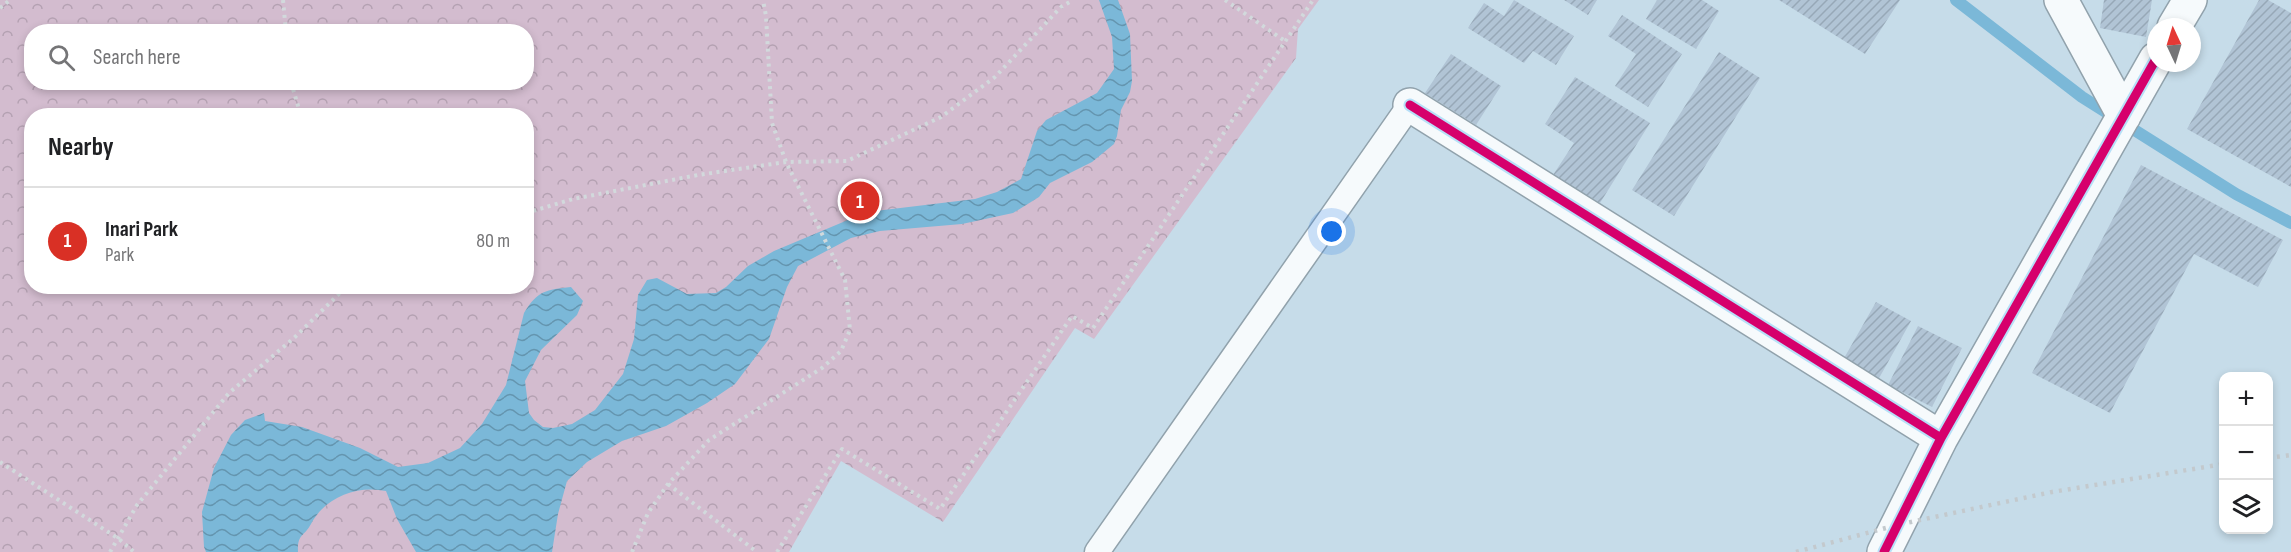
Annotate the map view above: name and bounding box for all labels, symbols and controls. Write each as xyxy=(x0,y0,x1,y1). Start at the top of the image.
north arrow xyxy=(2147,18,2201,72)
search box xyxy=(24,24,534,90)
icon: search xyxy=(45,41,78,74)
text: Search here xyxy=(93,44,180,71)
text: Nearby xyxy=(48,132,114,163)
pin: 1 xyxy=(840,178,880,224)
text: Inari Park xyxy=(105,216,178,243)
your location xyxy=(1317,217,1346,246)
text: 1 xyxy=(64,229,71,253)
text: 80 m xyxy=(476,229,510,253)
text: Park xyxy=(105,243,134,267)
map controls xyxy=(2219,372,2273,534)
button: + xyxy=(2219,372,2273,426)
button: − xyxy=(2219,426,2273,480)
button: layers xyxy=(2219,480,2273,534)

